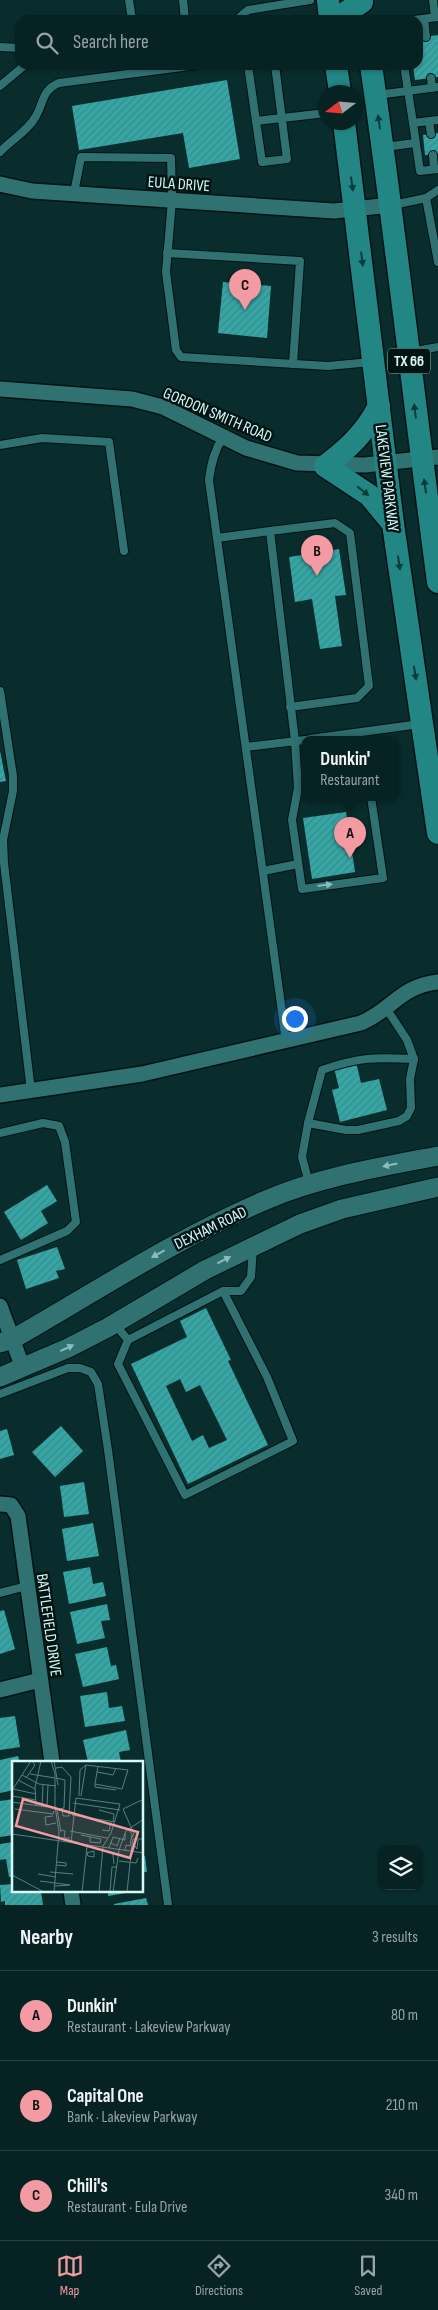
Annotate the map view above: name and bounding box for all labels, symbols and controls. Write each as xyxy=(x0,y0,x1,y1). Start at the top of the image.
search box xyxy=(15,15,423,70)
icon: search xyxy=(33,29,61,57)
text: Search here xyxy=(73,31,149,54)
north arrow xyxy=(318,85,363,130)
one-way arrow xyxy=(375,114,383,130)
street label: EULA DRIVE xyxy=(147,173,211,196)
one-way arrow xyxy=(348,176,356,192)
one-way arrow xyxy=(358,251,366,267)
pin: C xyxy=(229,269,261,310)
road number: TX 66 xyxy=(388,348,430,374)
street label: GORDON SMITH ROAD xyxy=(160,384,275,447)
one-way arrow xyxy=(411,403,419,419)
street label: LAKEVIEW PARKWAY xyxy=(371,424,403,533)
one-way arrow xyxy=(421,478,429,494)
one-way arrow xyxy=(356,485,369,496)
pin: B xyxy=(301,535,333,576)
one-way arrow xyxy=(395,556,403,572)
one-way arrow xyxy=(411,666,419,682)
popup xyxy=(301,736,399,801)
text: Dunkin' xyxy=(320,748,370,771)
text: Restaurant xyxy=(320,771,380,790)
pin: A xyxy=(334,817,366,858)
one-way arrow xyxy=(317,881,333,889)
your location xyxy=(282,1006,308,1032)
one-way arrow xyxy=(382,1162,398,1170)
street label: DEXHAM ROAD xyxy=(171,1203,250,1254)
one-way arrow xyxy=(151,1249,164,1258)
one-way arrow xyxy=(217,1256,231,1264)
one-way arrow xyxy=(60,1344,74,1352)
street label: BATTLEFIELD DRIVE xyxy=(32,1573,65,1678)
inset map xyxy=(12,1761,144,1892)
map controls xyxy=(378,1845,423,1890)
button: layers xyxy=(378,1845,423,1890)
text: Nearby xyxy=(20,1925,73,1950)
text: 3 results xyxy=(372,1928,418,1947)
text: Dunkin' xyxy=(67,1995,117,2018)
text: A xyxy=(32,2006,40,2025)
text: 80 m xyxy=(391,2006,418,2025)
text: Restaurant · Lakeview Parkway xyxy=(67,2018,230,2037)
text: Capital One xyxy=(67,2085,144,2108)
text: B xyxy=(32,2096,40,2115)
text: 210 m xyxy=(386,2096,418,2115)
text: Bank · Lakeview Parkway xyxy=(67,2108,197,2127)
text: Chili's xyxy=(67,2175,108,2198)
text: C xyxy=(32,2186,40,2205)
text: 340 m xyxy=(385,2186,418,2205)
text: Restaurant · Eula Drive xyxy=(67,2198,188,2217)
tab: Map xyxy=(56,2252,84,2299)
tab: Directions xyxy=(195,2252,243,2299)
tab: Saved xyxy=(354,2252,382,2299)

